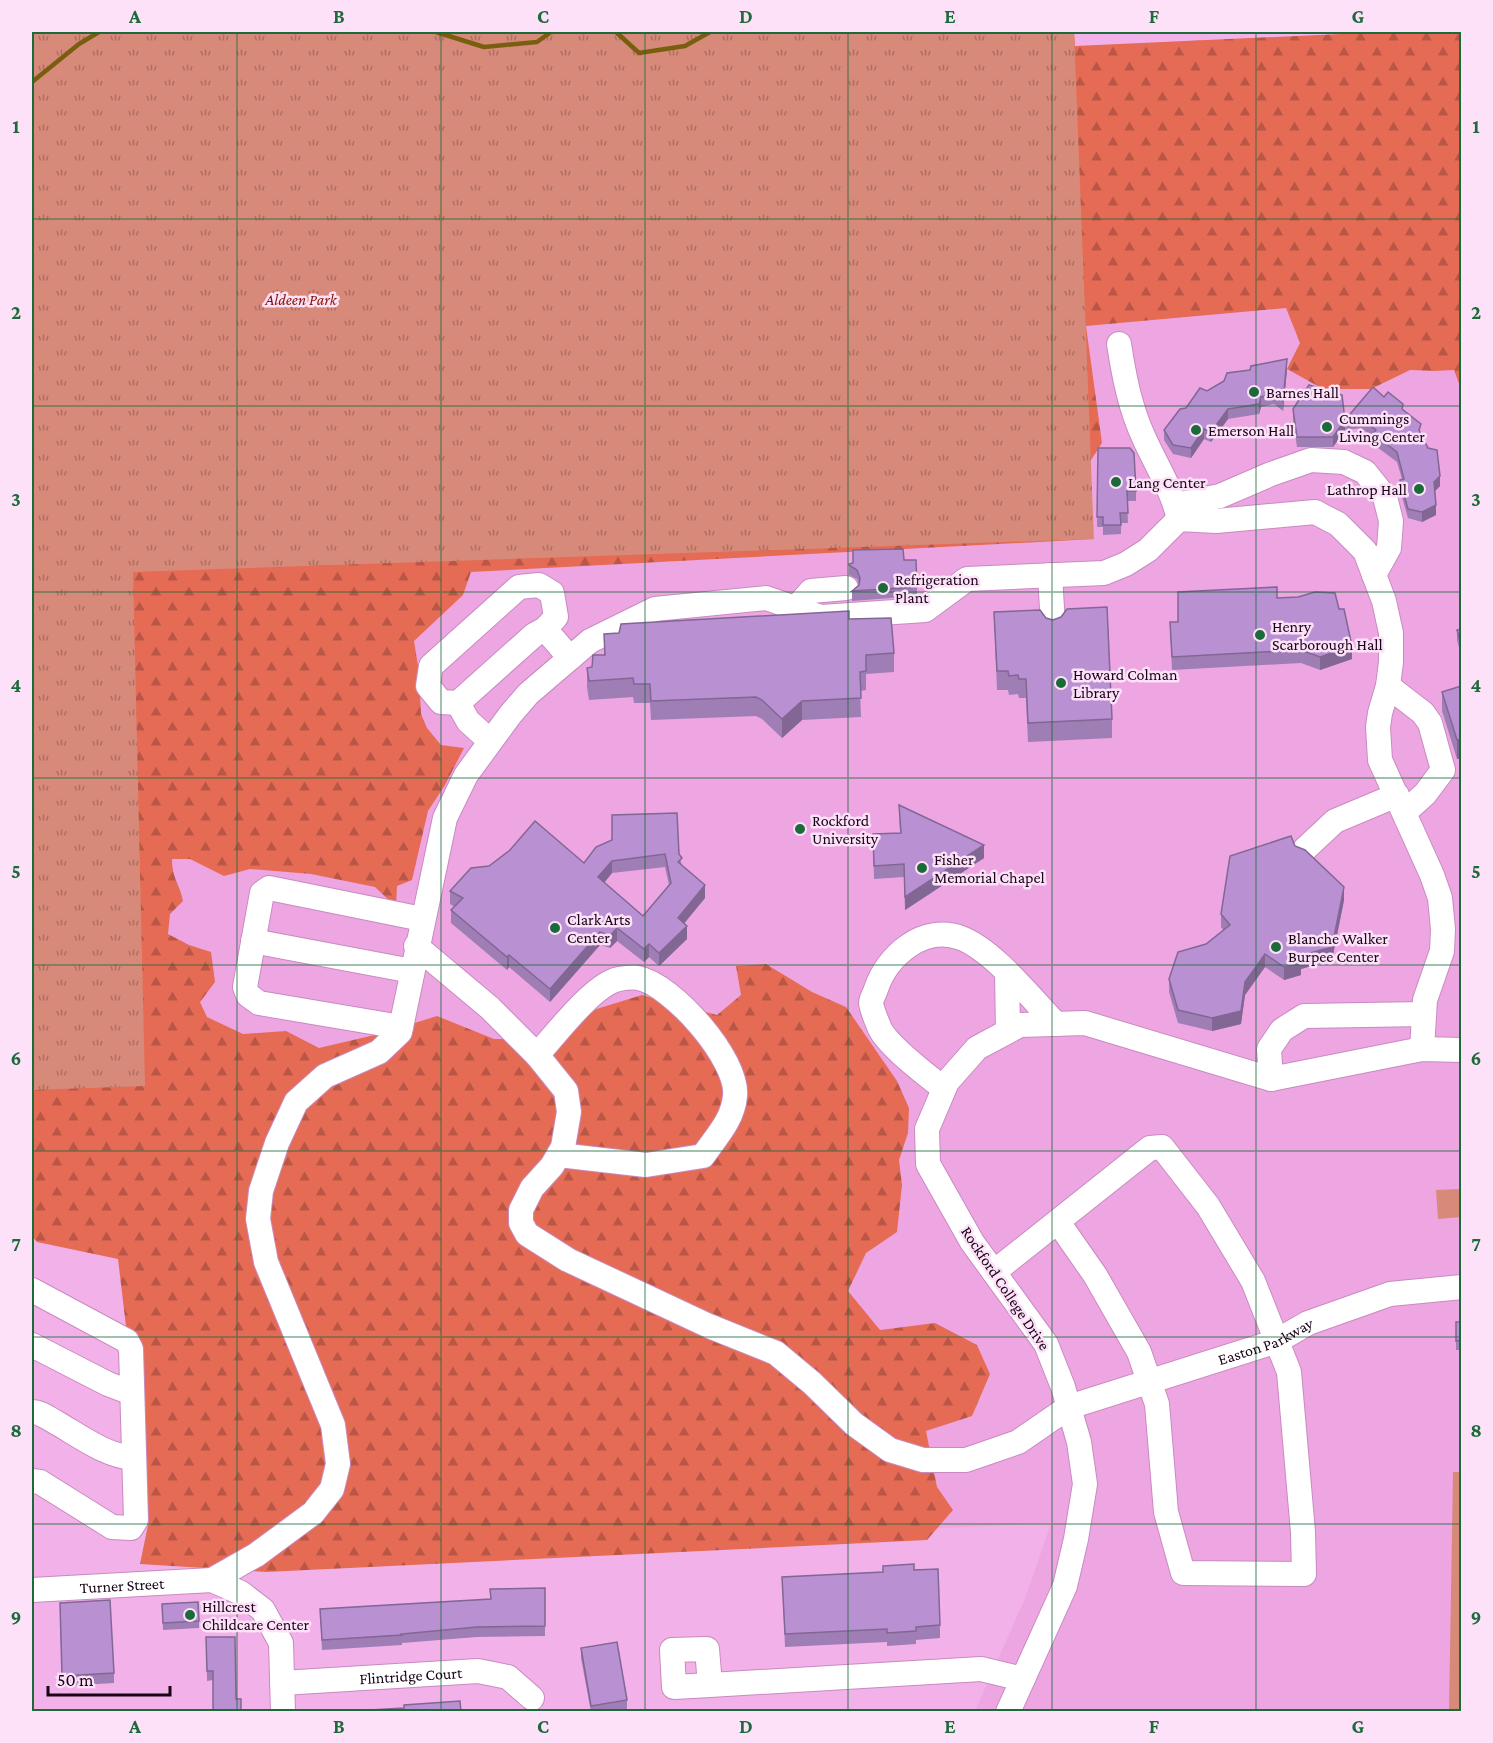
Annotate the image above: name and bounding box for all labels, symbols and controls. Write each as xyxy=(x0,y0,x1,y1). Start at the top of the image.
text: A xyxy=(128,5,142,27)
text: B xyxy=(333,5,345,27)
text: C xyxy=(537,5,549,27)
text: D xyxy=(739,5,753,27)
text: E xyxy=(944,5,956,27)
text: F xyxy=(1149,5,1160,27)
text: G xyxy=(1352,5,1365,27)
text: 1 xyxy=(12,115,20,137)
text: 1 xyxy=(1472,115,1480,137)
park label: Aldeen Park xyxy=(264,291,338,308)
text: 2 xyxy=(11,301,21,323)
text: 2 xyxy=(1471,301,1481,323)
place label: Barnes Hall xyxy=(1266,384,1339,401)
marker: Barnes Hall xyxy=(1247,385,1261,399)
place label: Cummings Living Center xyxy=(1339,410,1425,446)
marker: Cummings Living Center xyxy=(1320,420,1334,434)
place label: Emerson Hall xyxy=(1208,422,1294,439)
marker: Emerson Hall xyxy=(1189,423,1203,437)
place label: Lang Center xyxy=(1128,474,1206,492)
marker: Lang Center xyxy=(1109,475,1123,489)
place label: Lathrop Hall xyxy=(1327,481,1407,499)
marker: Lathrop Hall xyxy=(1412,482,1426,496)
text: 3 xyxy=(11,488,21,510)
text: 3 xyxy=(1471,488,1481,510)
place label: Refrigeration Plant xyxy=(895,571,979,606)
marker: Refrigeration Plant xyxy=(876,581,890,595)
place label: Henry Scarborough Hall xyxy=(1272,618,1383,654)
marker: Henry Scarborough Hall xyxy=(1253,628,1267,642)
place label: Howard Colman Library xyxy=(1073,666,1178,702)
text: 4 xyxy=(11,674,22,696)
text: 4 xyxy=(1471,674,1482,696)
marker: Howard Colman Library xyxy=(1054,676,1068,690)
place label: Rockford University xyxy=(812,812,879,848)
marker: Rockford University xyxy=(793,822,807,836)
place label: Fisher Memorial Chapel xyxy=(934,851,1045,887)
text: 5 xyxy=(11,860,21,882)
text: 5 xyxy=(1471,860,1481,882)
marker: Fisher Memorial Chapel xyxy=(915,861,929,875)
place label: Clark Arts Center xyxy=(567,911,630,946)
marker: Clark Arts Center xyxy=(548,921,562,935)
place label: Blanche Walker Burpee Center xyxy=(1288,930,1388,966)
marker: Blanche Walker Burpee Center xyxy=(1269,940,1283,954)
text: 6 xyxy=(11,1047,21,1069)
text: 6 xyxy=(1471,1047,1481,1069)
street label: Rockford College Drive xyxy=(957,1223,1053,1354)
text: 7 xyxy=(11,1233,21,1255)
text: 7 xyxy=(1471,1233,1481,1255)
street label: Easton Parkway xyxy=(1216,1314,1316,1368)
text: 8 xyxy=(10,1419,22,1441)
text: 8 xyxy=(1470,1419,1482,1441)
street label: Turner Street xyxy=(79,1575,165,1596)
place label: Hillcrest Childcare Center xyxy=(202,1598,309,1633)
text: 9 xyxy=(11,1606,21,1628)
text: 9 xyxy=(1471,1606,1481,1628)
marker: Hillcrest Childcare Center xyxy=(183,1608,197,1622)
scale bar xyxy=(48,1659,170,1697)
street label: Flintridge Court xyxy=(359,1664,463,1687)
text: 50 m xyxy=(57,1670,94,1690)
text: A xyxy=(128,1715,142,1737)
text: B xyxy=(333,1715,345,1737)
text: C xyxy=(537,1715,549,1737)
text: D xyxy=(739,1715,753,1737)
text: E xyxy=(944,1715,956,1737)
text: F xyxy=(1149,1715,1160,1737)
text: G xyxy=(1352,1715,1365,1737)

